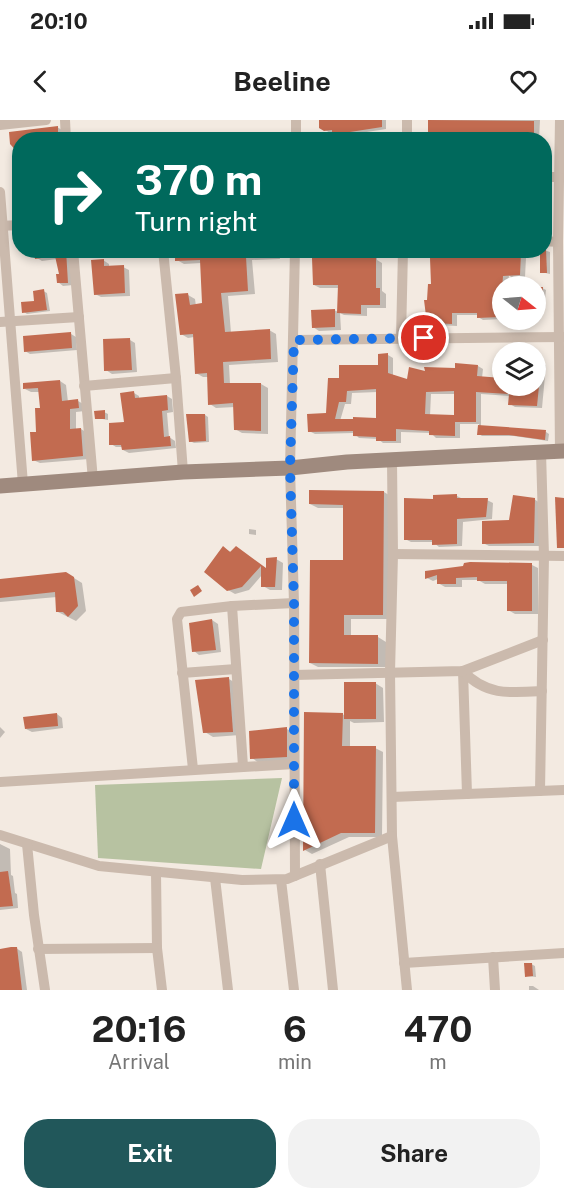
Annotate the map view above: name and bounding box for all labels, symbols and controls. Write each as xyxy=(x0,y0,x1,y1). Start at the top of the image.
text: 20:10 xyxy=(30,8,88,34)
icon: back xyxy=(24,65,57,98)
text: Beeline xyxy=(233,65,331,97)
icon: heart xyxy=(507,65,540,98)
text: 370 m xyxy=(135,155,262,204)
icon: right xyxy=(36,156,114,234)
text: Turn right xyxy=(135,205,258,237)
north arrow xyxy=(492,276,546,330)
map controls xyxy=(492,276,546,396)
pin xyxy=(398,312,449,363)
icon: arrive xyxy=(407,321,440,354)
button: layers xyxy=(492,342,546,396)
position arrow xyxy=(262,788,326,852)
text: 20:16 xyxy=(92,1008,186,1050)
text: 6 xyxy=(283,1008,307,1050)
text: 470 xyxy=(403,1008,472,1050)
text: Arrival xyxy=(108,1050,170,1074)
text: min xyxy=(278,1050,312,1074)
text: m xyxy=(429,1050,447,1074)
button: Exit xyxy=(24,1119,276,1188)
button: Share xyxy=(288,1119,540,1188)

